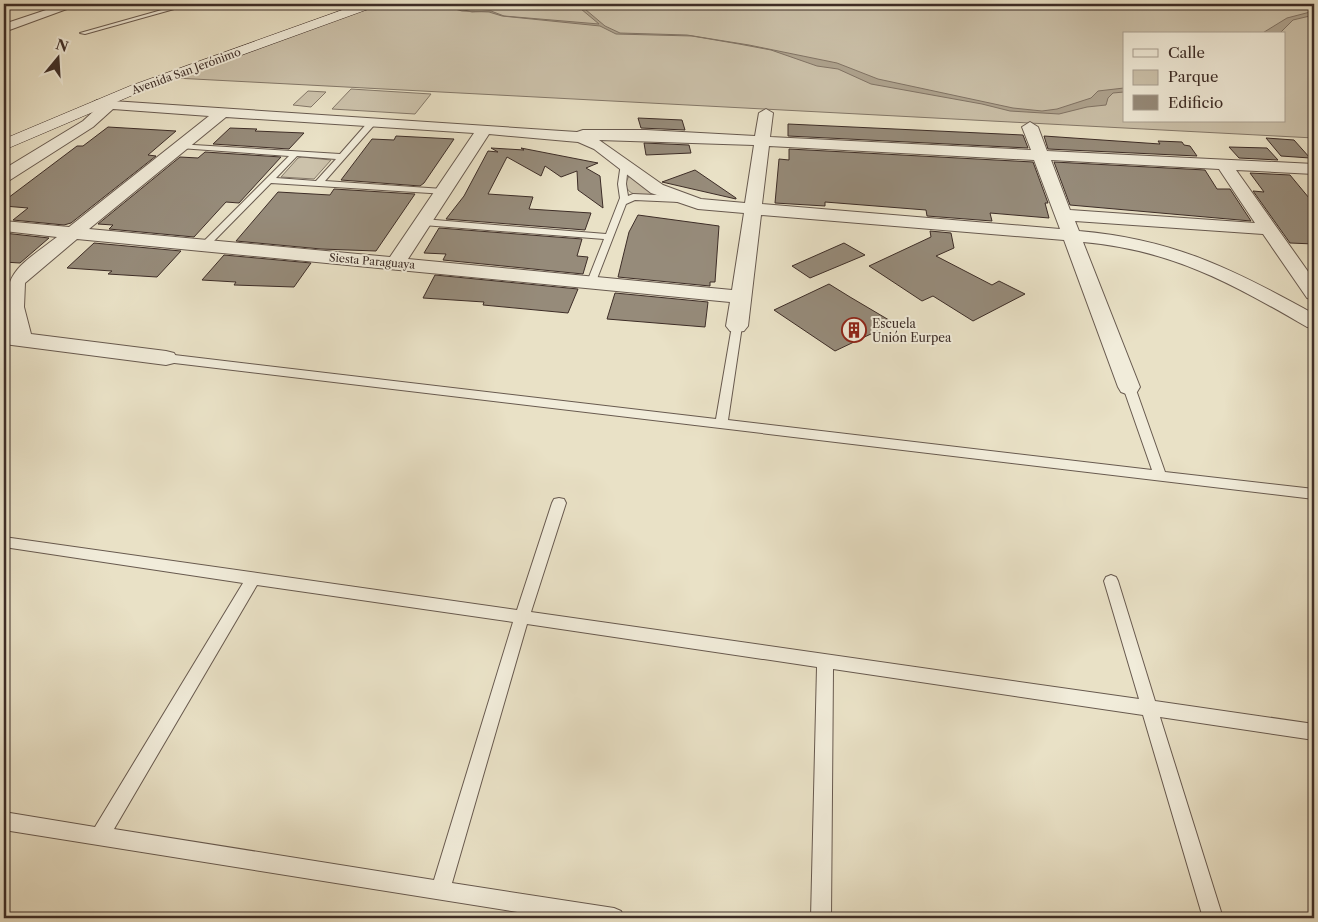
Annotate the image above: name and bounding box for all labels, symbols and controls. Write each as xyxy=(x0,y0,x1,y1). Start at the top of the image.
north arrow xyxy=(32,32,82,82)
legend xyxy=(1123,32,1286,122)
text: N xyxy=(53,35,71,56)
text: Calle xyxy=(1168,43,1205,62)
street label: Avenida San Jerónimo xyxy=(128,45,243,98)
text: Parque xyxy=(1168,67,1218,86)
text: Edificio xyxy=(1168,93,1223,112)
street label: Siesta Paraguaya xyxy=(328,250,416,272)
place label: Escuela Unión Eurpea xyxy=(872,316,952,345)
building icon: Escuela Unión Eurpea xyxy=(841,317,867,343)

